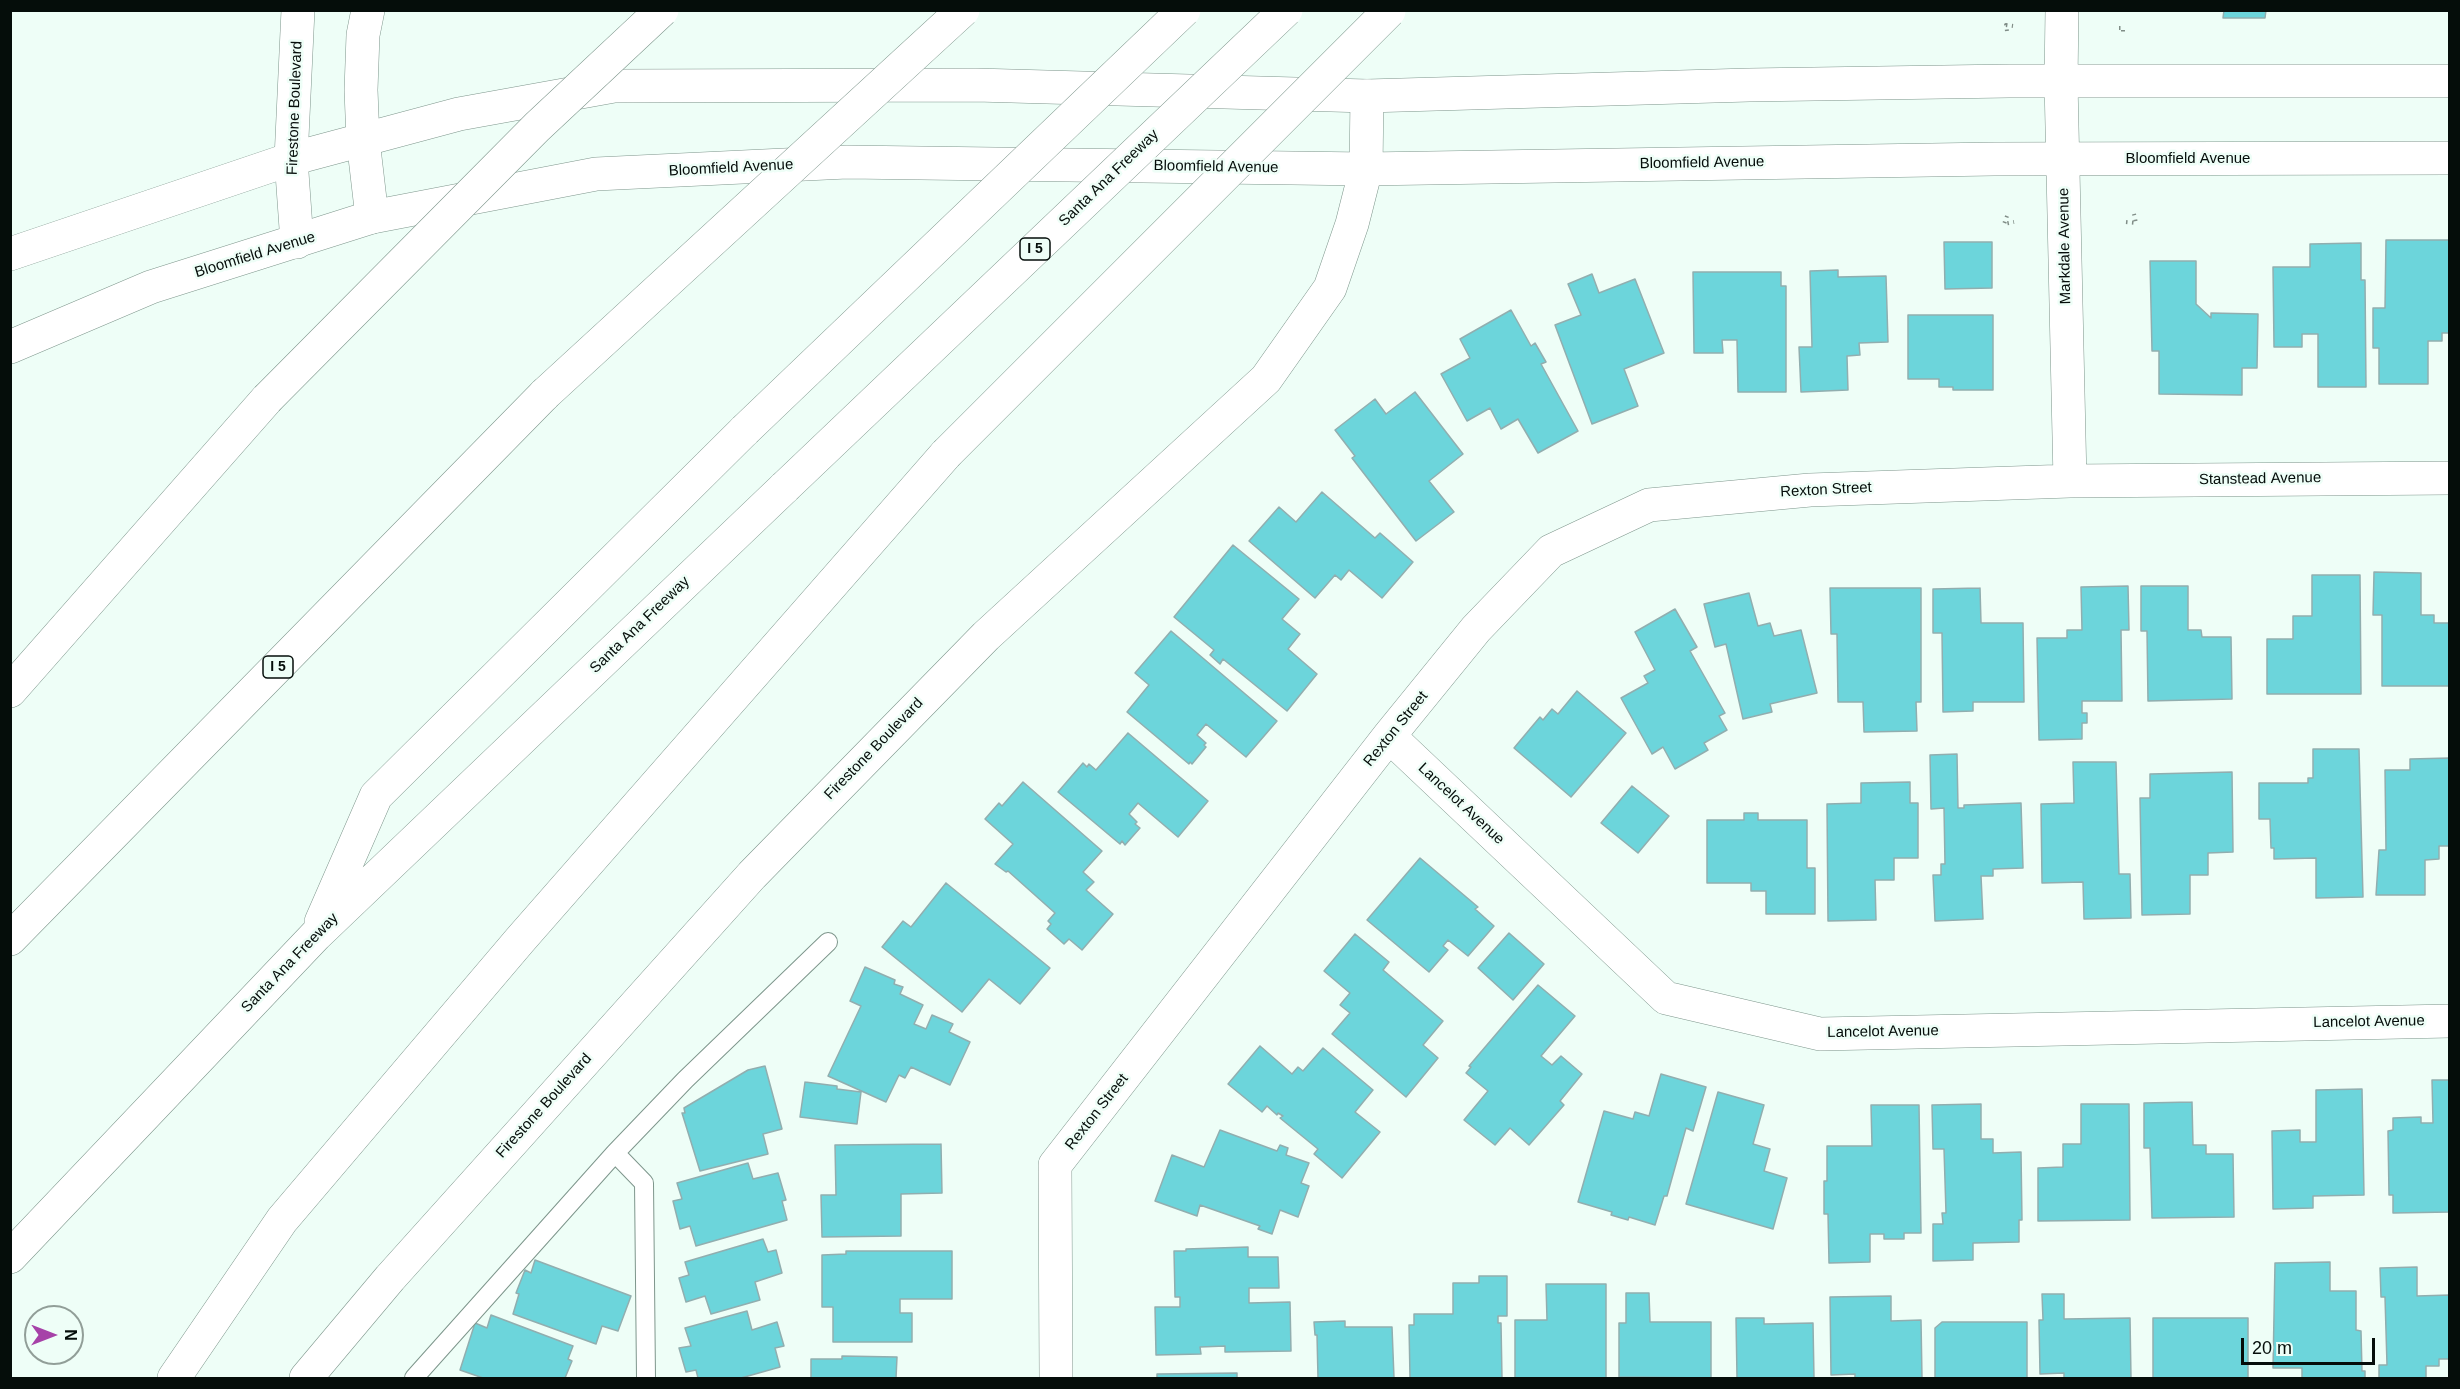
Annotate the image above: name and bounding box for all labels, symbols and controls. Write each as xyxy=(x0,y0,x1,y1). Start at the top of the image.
street label: Firestone Boulevard xyxy=(284,41,306,175)
street label: Santa Ana Freeway xyxy=(1055,126,1163,230)
street label: Bloomfield Avenue xyxy=(2126,150,2250,168)
street label: Bloomfield Avenue xyxy=(1639,153,1765,173)
street label: Bloomfield Avenue xyxy=(668,156,794,180)
street label: Bloomfield Avenue xyxy=(1153,157,1279,177)
street label: Markdale Avenue xyxy=(2055,188,2075,304)
street label: Bloomfield Avenue xyxy=(193,228,317,282)
road number: I 5 xyxy=(1020,238,1050,260)
street label: Stanstead Avenue xyxy=(2199,469,2321,489)
street label: Rexton Street xyxy=(1780,479,1872,501)
street label: Santa Ana Freeway xyxy=(586,573,694,677)
road number: I 5 xyxy=(263,656,293,678)
street label: Rexton Street xyxy=(1360,688,1432,770)
street label: Firestone Boulevard xyxy=(821,694,927,804)
street label: Lancelot Avenue xyxy=(1414,759,1508,849)
street label: Santa Ana Freeway xyxy=(238,909,342,1017)
street label: Lancelot Avenue xyxy=(2313,1012,2425,1032)
street label: Lancelot Avenue xyxy=(1827,1022,1939,1042)
street label: Firestone Boulevard xyxy=(492,1050,596,1162)
street label: Rexton Street xyxy=(1062,1070,1132,1154)
north arrow xyxy=(24,1305,84,1365)
scale bar xyxy=(2244,1326,2378,1364)
text: N xyxy=(62,1329,79,1341)
text: 20 m xyxy=(2252,1338,2292,1358)

